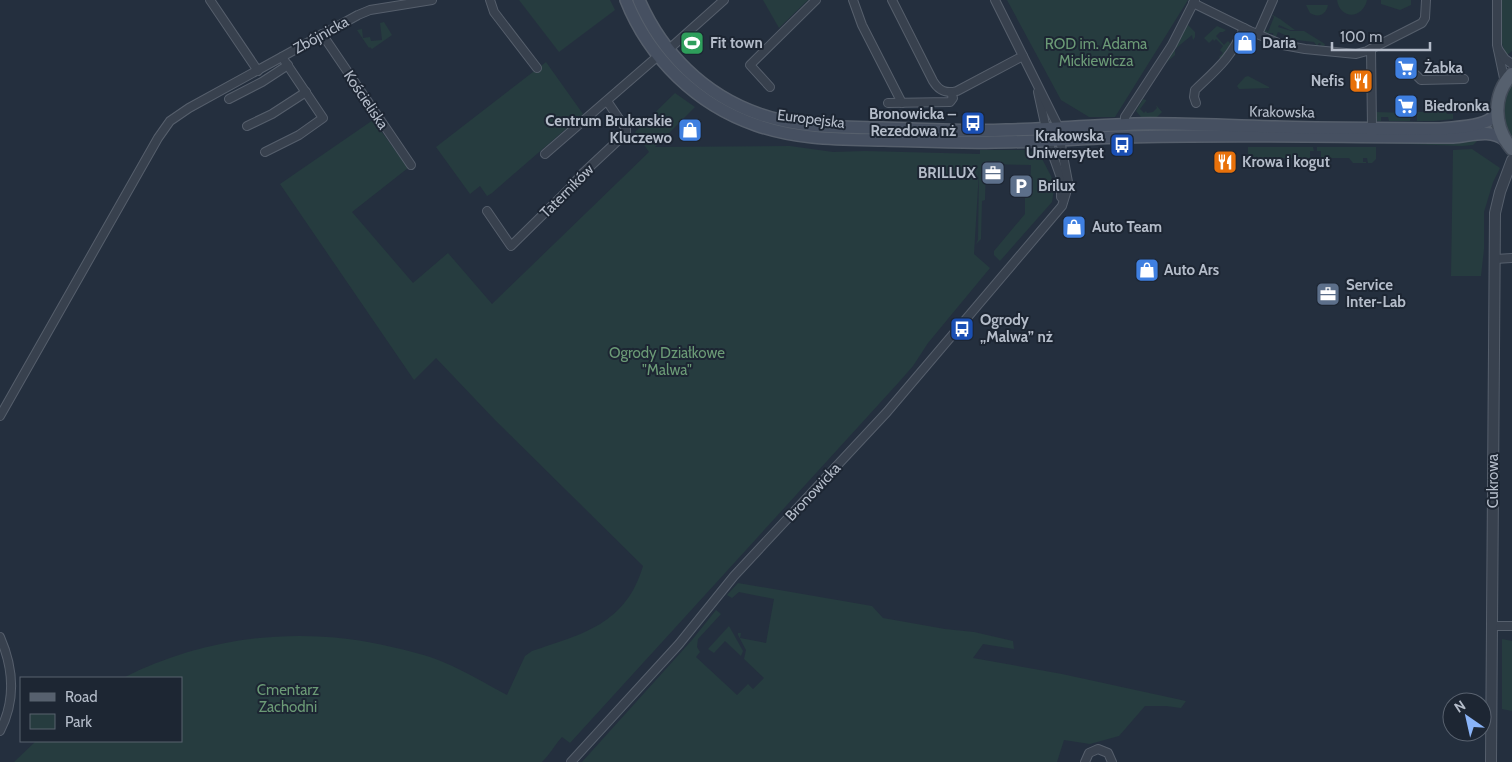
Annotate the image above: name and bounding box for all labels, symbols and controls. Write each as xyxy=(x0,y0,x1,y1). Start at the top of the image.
street label: Zbójnicka xyxy=(290,12,352,57)
scale bar xyxy=(1332,20,1430,52)
text: 100 m xyxy=(1340,28,1382,46)
sports icon: Fit town xyxy=(679,30,705,56)
shop icon: Daria xyxy=(1232,30,1258,56)
place label: Fit town xyxy=(710,34,763,52)
place label: Daria xyxy=(1262,34,1297,52)
park label: ROD im. Adama Mickiewicza xyxy=(1045,35,1148,70)
supermarket icon: Żabka xyxy=(1393,55,1419,81)
place label: Żabka xyxy=(1424,59,1463,77)
street label: Kościeliska xyxy=(340,67,393,133)
restaurant icon: Nefis xyxy=(1348,68,1374,94)
place label: Nefis xyxy=(1311,72,1344,90)
supermarket icon: Biedronka xyxy=(1393,93,1419,119)
place label: Biedronka xyxy=(1424,97,1490,115)
street label: Krakowska xyxy=(1249,102,1316,122)
place label: Bronowicka – Rezedowa nż xyxy=(869,105,957,140)
street label: Europejska xyxy=(776,106,847,132)
bus stop icon: Bronowicka – Rezedowa nż xyxy=(960,110,986,136)
place label: Centrum Brukarskie Kluczewo xyxy=(545,112,672,147)
shop icon: Centrum Brukarskie Kluczewo xyxy=(677,117,703,143)
place label: Krakowska Uniwersytet xyxy=(1026,127,1105,162)
bus stop icon: Krakowska Uniwersytet xyxy=(1109,132,1135,158)
restaurant icon: Krowa i kogut xyxy=(1212,149,1238,175)
place label: Krowa i kogut xyxy=(1242,153,1330,171)
street label: Taterników xyxy=(536,160,598,222)
office icon: BRILLUX xyxy=(980,160,1006,186)
place label: BRILLUX xyxy=(918,164,977,182)
parking icon: Brilux xyxy=(1008,173,1034,199)
place label: Brilux xyxy=(1038,177,1076,195)
shop icon: Auto Team xyxy=(1061,214,1087,240)
place label: Auto Team xyxy=(1092,218,1162,236)
shop icon: Auto Ars xyxy=(1134,257,1160,283)
place label: Auto Ars xyxy=(1164,261,1219,279)
place label: Service Inter-Lab xyxy=(1346,276,1406,311)
office icon: Service Inter-Lab xyxy=(1315,281,1341,307)
place label: Ogrody „Malwa” nż xyxy=(980,311,1053,346)
bus stop icon: Ogrody „Malwa” nż xyxy=(949,316,975,342)
park label: Ogrody Działkowe "Malwa" xyxy=(609,344,725,379)
street label: Cukrowa xyxy=(1484,453,1502,508)
street label: Bronowicka xyxy=(782,459,845,525)
legend xyxy=(20,677,182,742)
park label: Cmentarz Zachodni xyxy=(257,681,319,716)
text: Road xyxy=(65,688,98,706)
north arrow xyxy=(1442,692,1492,742)
text: N xyxy=(1451,696,1469,716)
text: Park xyxy=(65,713,92,731)

